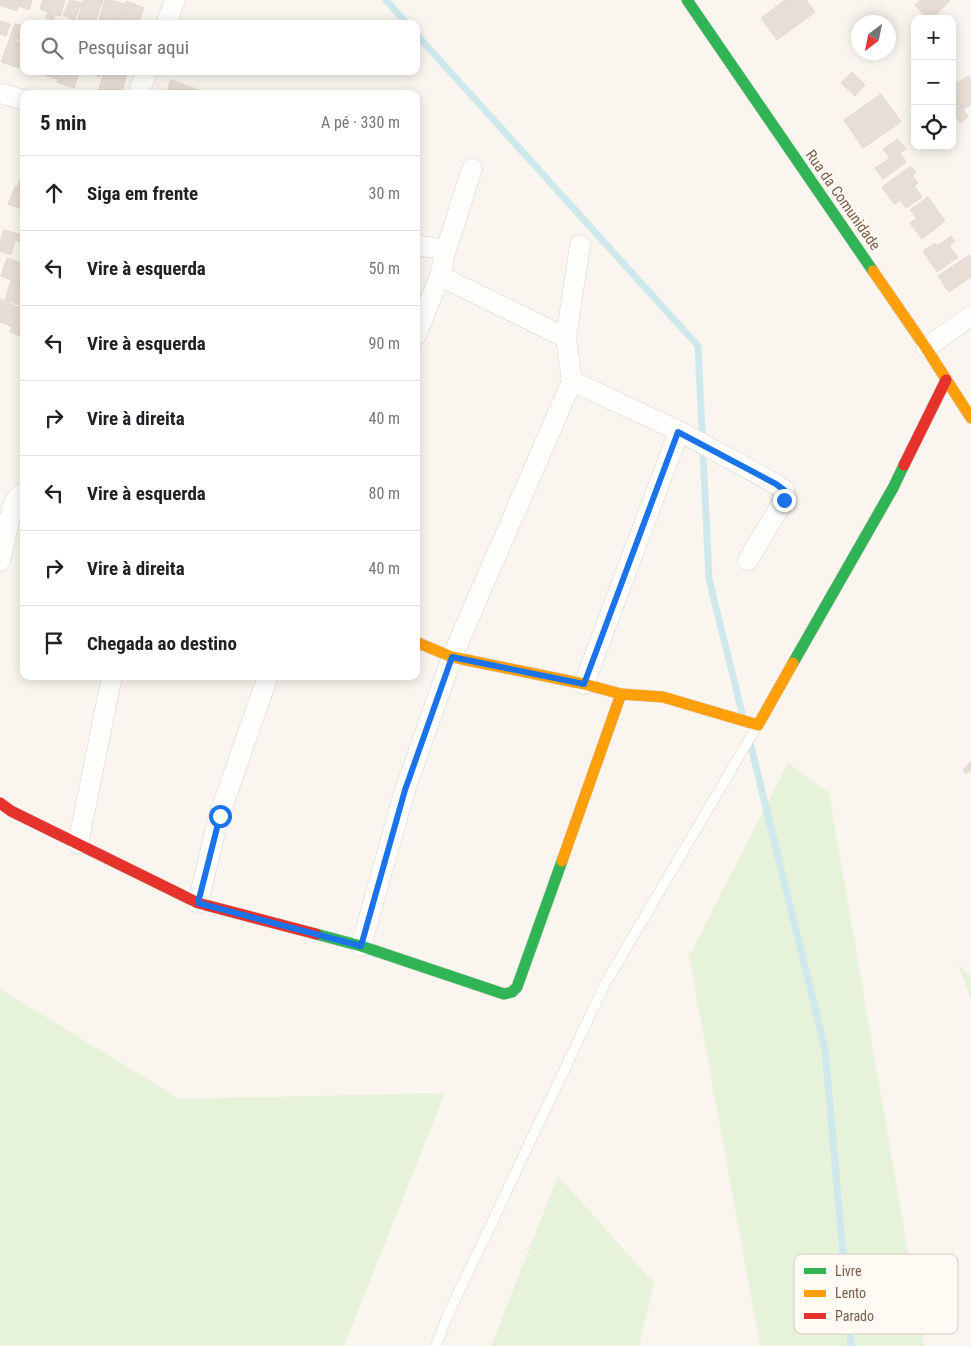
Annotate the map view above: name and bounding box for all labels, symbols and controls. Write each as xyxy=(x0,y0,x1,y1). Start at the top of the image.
north arrow xyxy=(851,15,896,60)
map controls xyxy=(911,15,956,150)
button: + xyxy=(911,15,956,60)
search box xyxy=(20,20,420,75)
icon: search xyxy=(38,34,66,62)
text: Pesquisar aqui xyxy=(78,36,189,59)
button: − xyxy=(911,60,956,105)
button: locate xyxy=(911,105,956,150)
text: 5 min xyxy=(40,111,87,135)
text: A pé · 330 m xyxy=(321,113,400,132)
street label: Rua da Comunidade xyxy=(802,146,884,254)
icon: ahead xyxy=(40,179,68,207)
text: Siga em frente xyxy=(87,182,198,205)
text: 30 m xyxy=(368,184,400,203)
icon: left xyxy=(40,254,68,282)
text: Vire à esquerda xyxy=(87,257,206,280)
text: 50 m xyxy=(368,259,400,278)
icon: left xyxy=(40,329,68,357)
text: Vire à esquerda xyxy=(87,332,206,355)
text: 90 m xyxy=(368,334,400,353)
icon: right xyxy=(40,404,68,432)
text: Vire à direita xyxy=(87,407,185,430)
text: 40 m xyxy=(368,409,400,428)
icon: left xyxy=(40,479,68,507)
text: Vire à esquerda xyxy=(87,482,206,505)
text: 80 m xyxy=(368,484,400,503)
route end xyxy=(773,489,796,512)
icon: right xyxy=(40,554,68,582)
text: Vire à direita xyxy=(87,557,185,580)
text: 40 m xyxy=(368,559,400,578)
icon: arrive xyxy=(40,629,68,657)
text: Chegada ao destino xyxy=(87,632,237,655)
route start xyxy=(209,805,232,828)
legend xyxy=(794,1254,958,1334)
text: Livre xyxy=(835,1263,862,1279)
text: Lento xyxy=(835,1285,866,1301)
text: Parado xyxy=(835,1308,874,1324)

